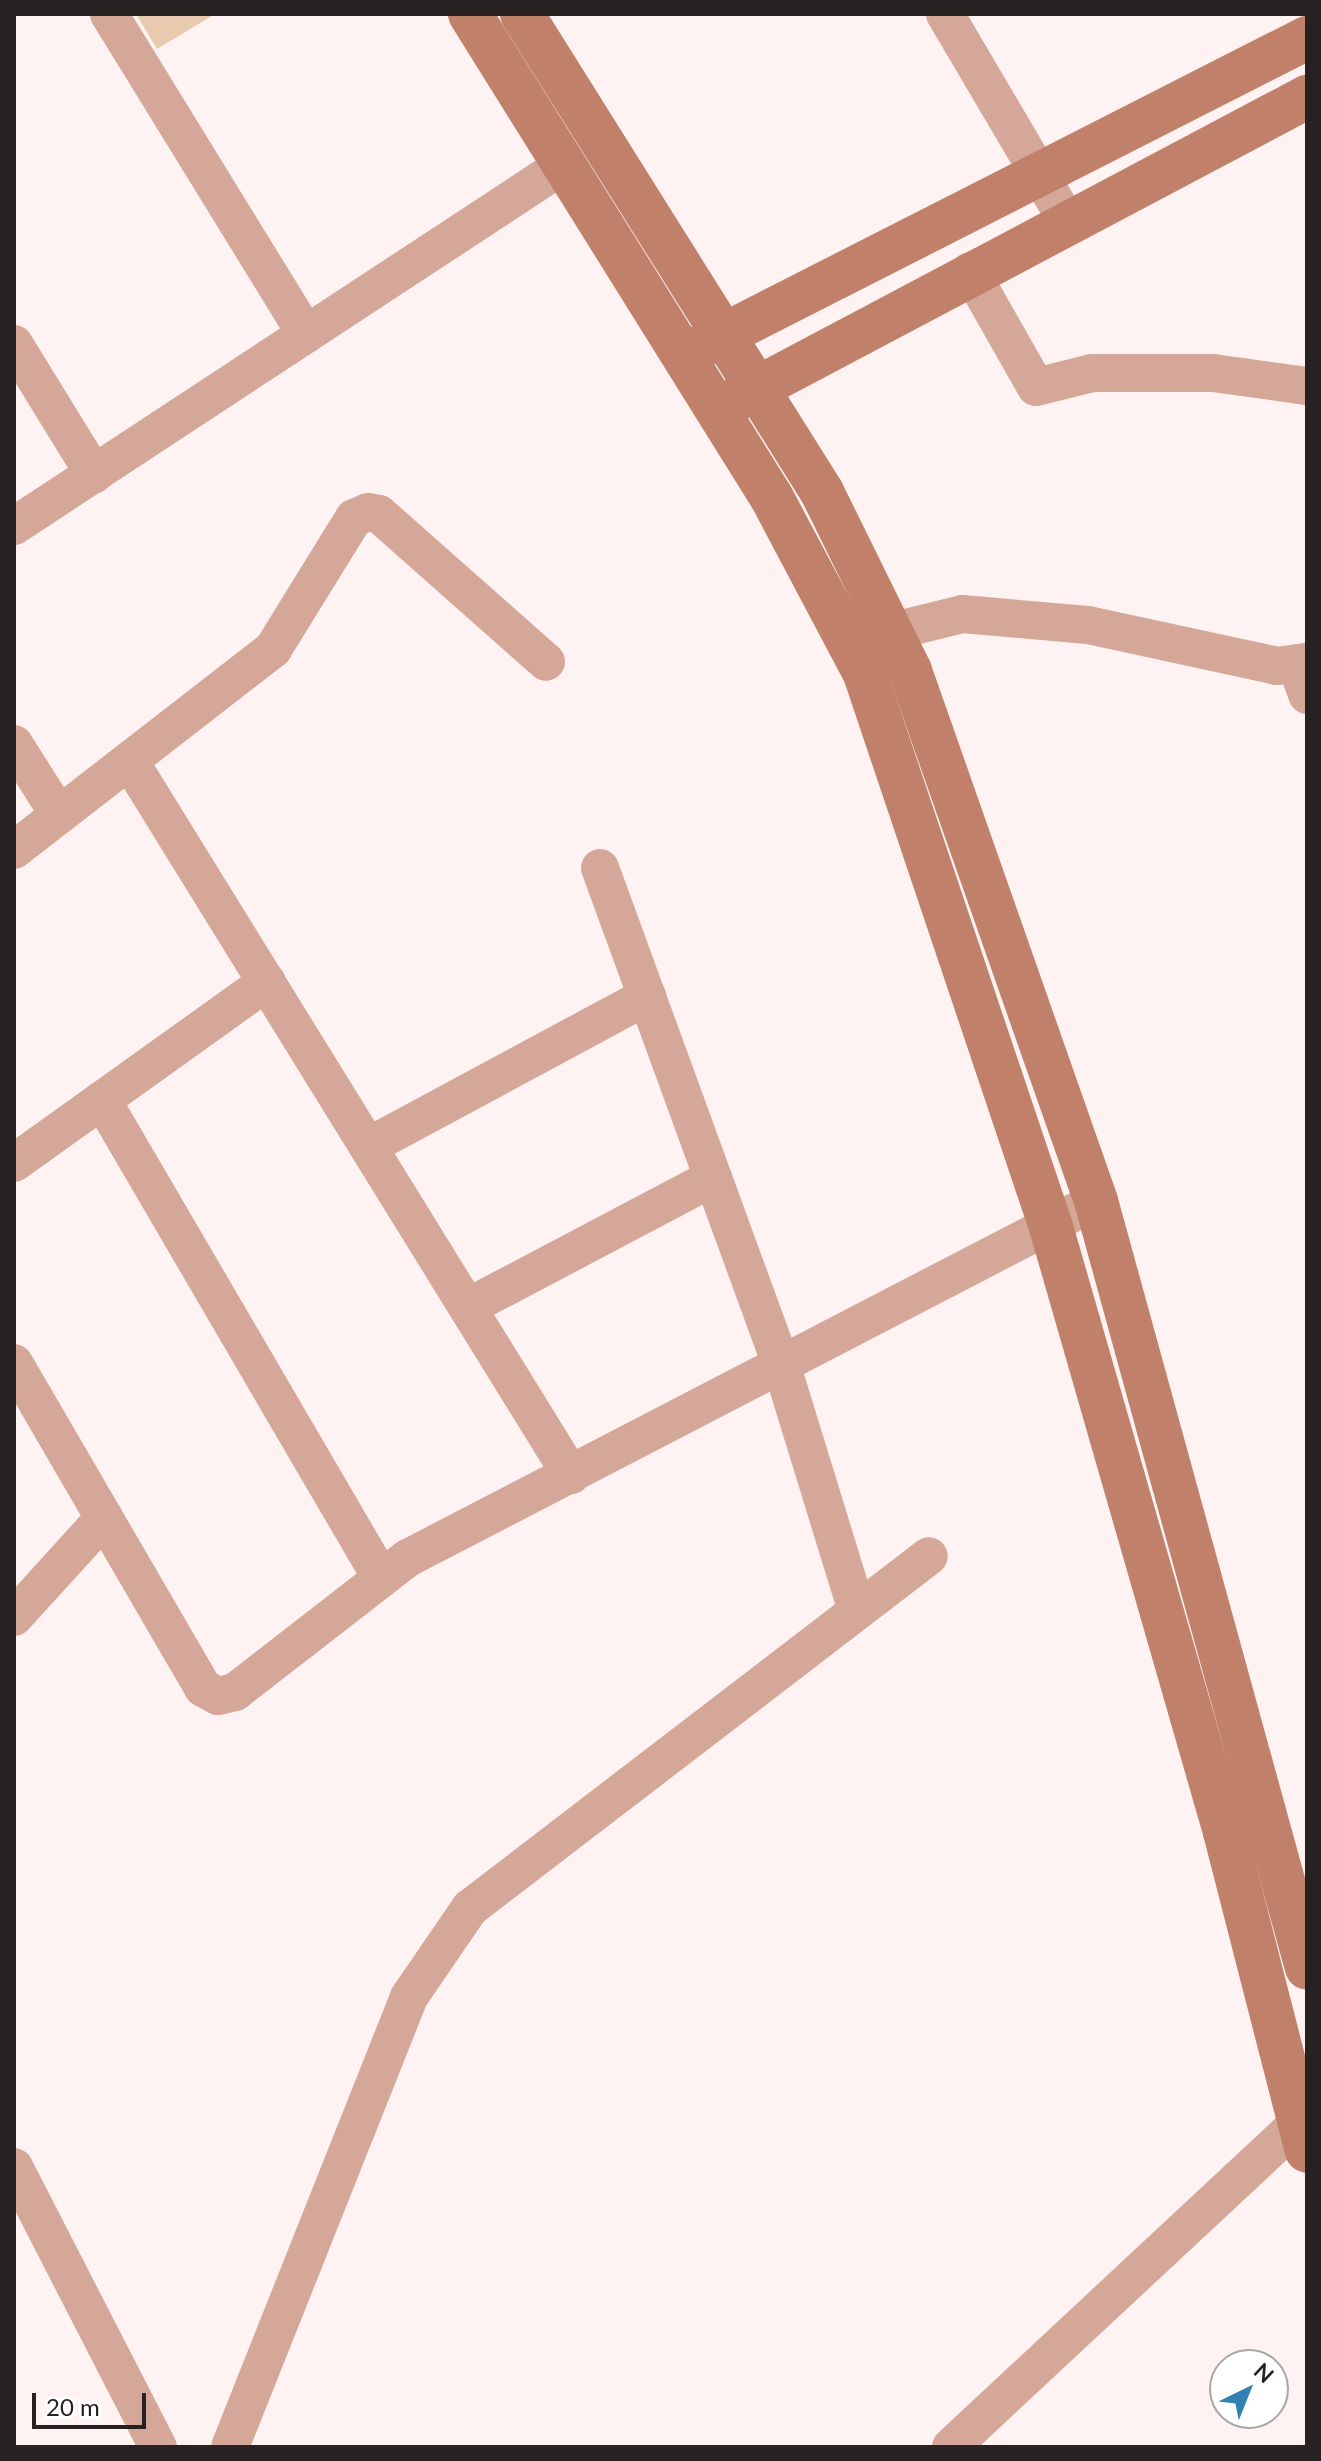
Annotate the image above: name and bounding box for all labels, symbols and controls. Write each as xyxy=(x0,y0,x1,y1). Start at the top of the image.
north arrow xyxy=(1209,2349,1289,2429)
text: N xyxy=(1249,2357,1280,2388)
scale bar xyxy=(36,2377,150,2427)
text: 20 m xyxy=(46,2392,100,2421)

